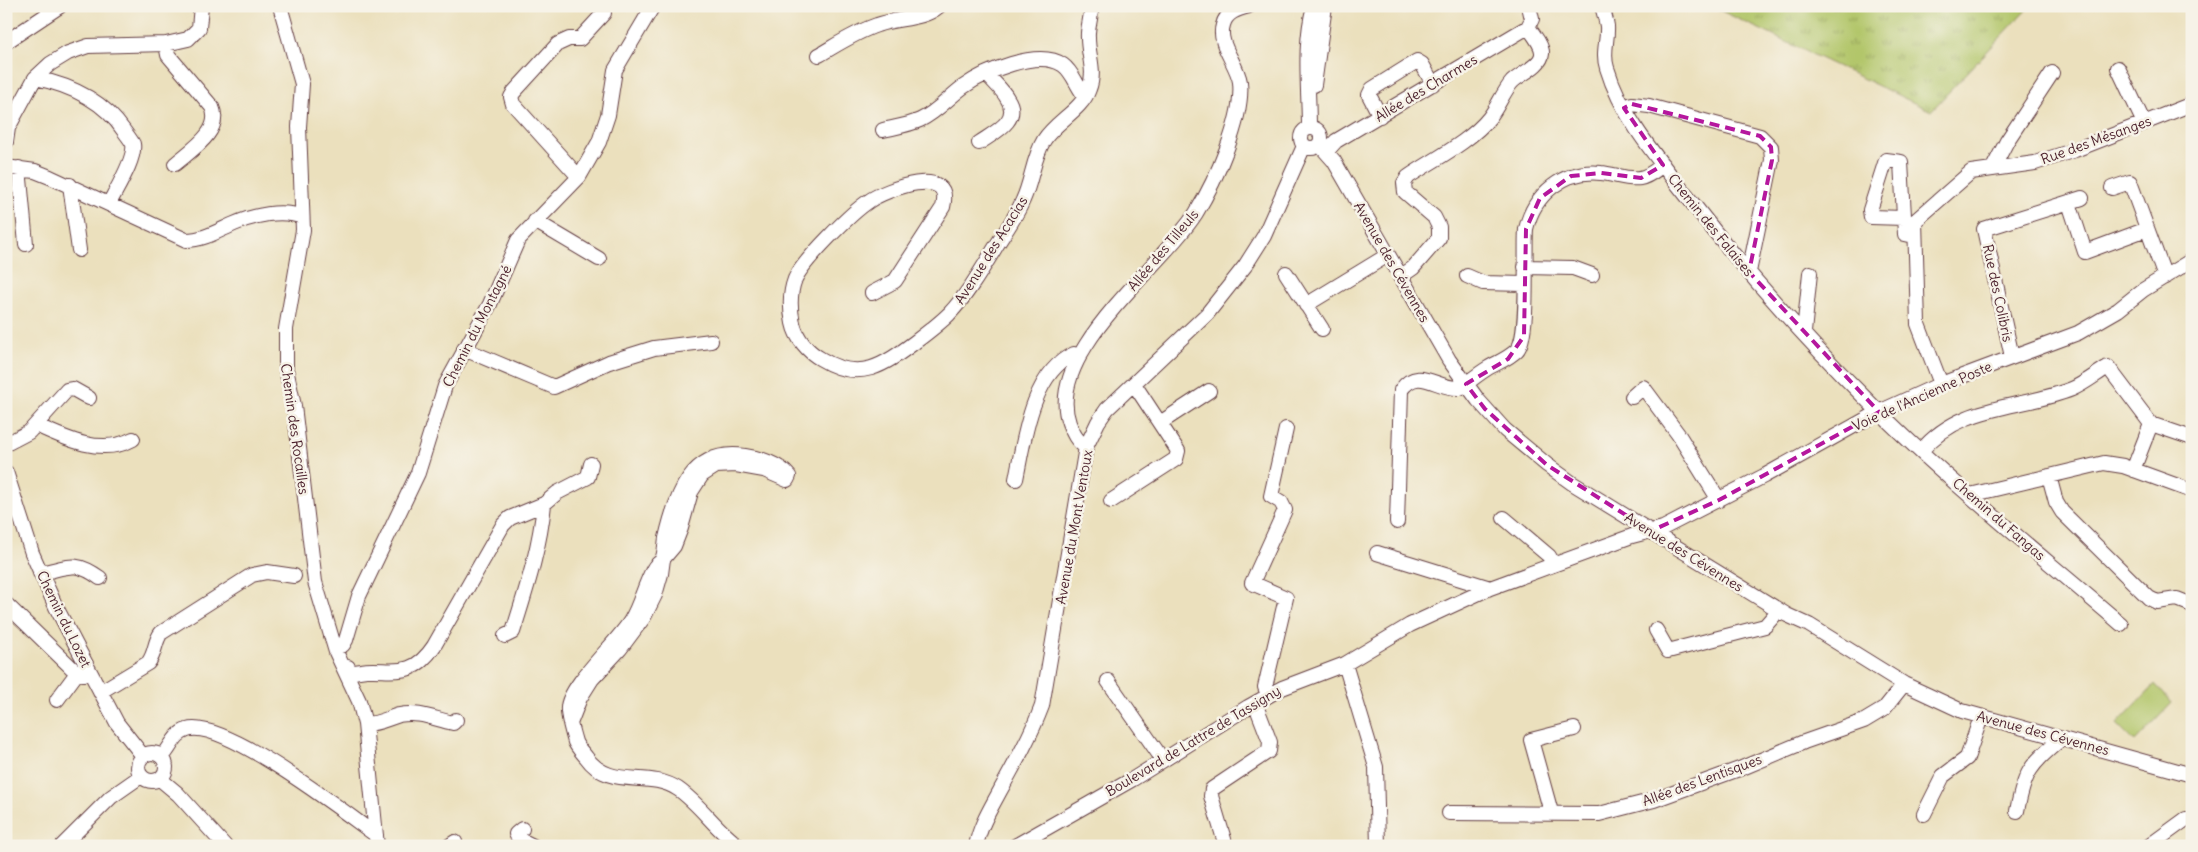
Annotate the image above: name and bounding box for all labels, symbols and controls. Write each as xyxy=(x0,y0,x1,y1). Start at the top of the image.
street label: Allée des Charmes xyxy=(1372,50,1480,126)
street label: Rue des Mésanges xyxy=(2038,112,2154,168)
street label: Chemin des Falaises xyxy=(1664,170,1758,280)
street label: Avenue des Acacias xyxy=(950,193,1032,307)
street label: Avenue des Cévennes xyxy=(1350,198,1434,326)
street label: Allée des Tilleuls xyxy=(1124,206,1202,294)
street label: Rue des Colibris xyxy=(1979,243,2017,343)
street label: Chemin du Montagné xyxy=(438,262,516,390)
street label: Voie de l'Ancienne Poste xyxy=(1849,357,1995,435)
street label: Chemin des Rocailles xyxy=(277,362,313,496)
street label: Avenue du Mont Ventoux xyxy=(1052,448,1096,606)
street label: Chemin du Fangas xyxy=(1949,474,2049,564)
street label: Avenue des Cévennes xyxy=(1621,508,1747,596)
street label: Chemin du Lozet xyxy=(33,568,95,671)
street label: Boulevard de Lattre de Tassigny xyxy=(1102,682,1284,800)
street label: Avenue des Cévennes xyxy=(1975,707,2111,759)
street label: Allée des Lentisques xyxy=(1640,750,1764,810)

